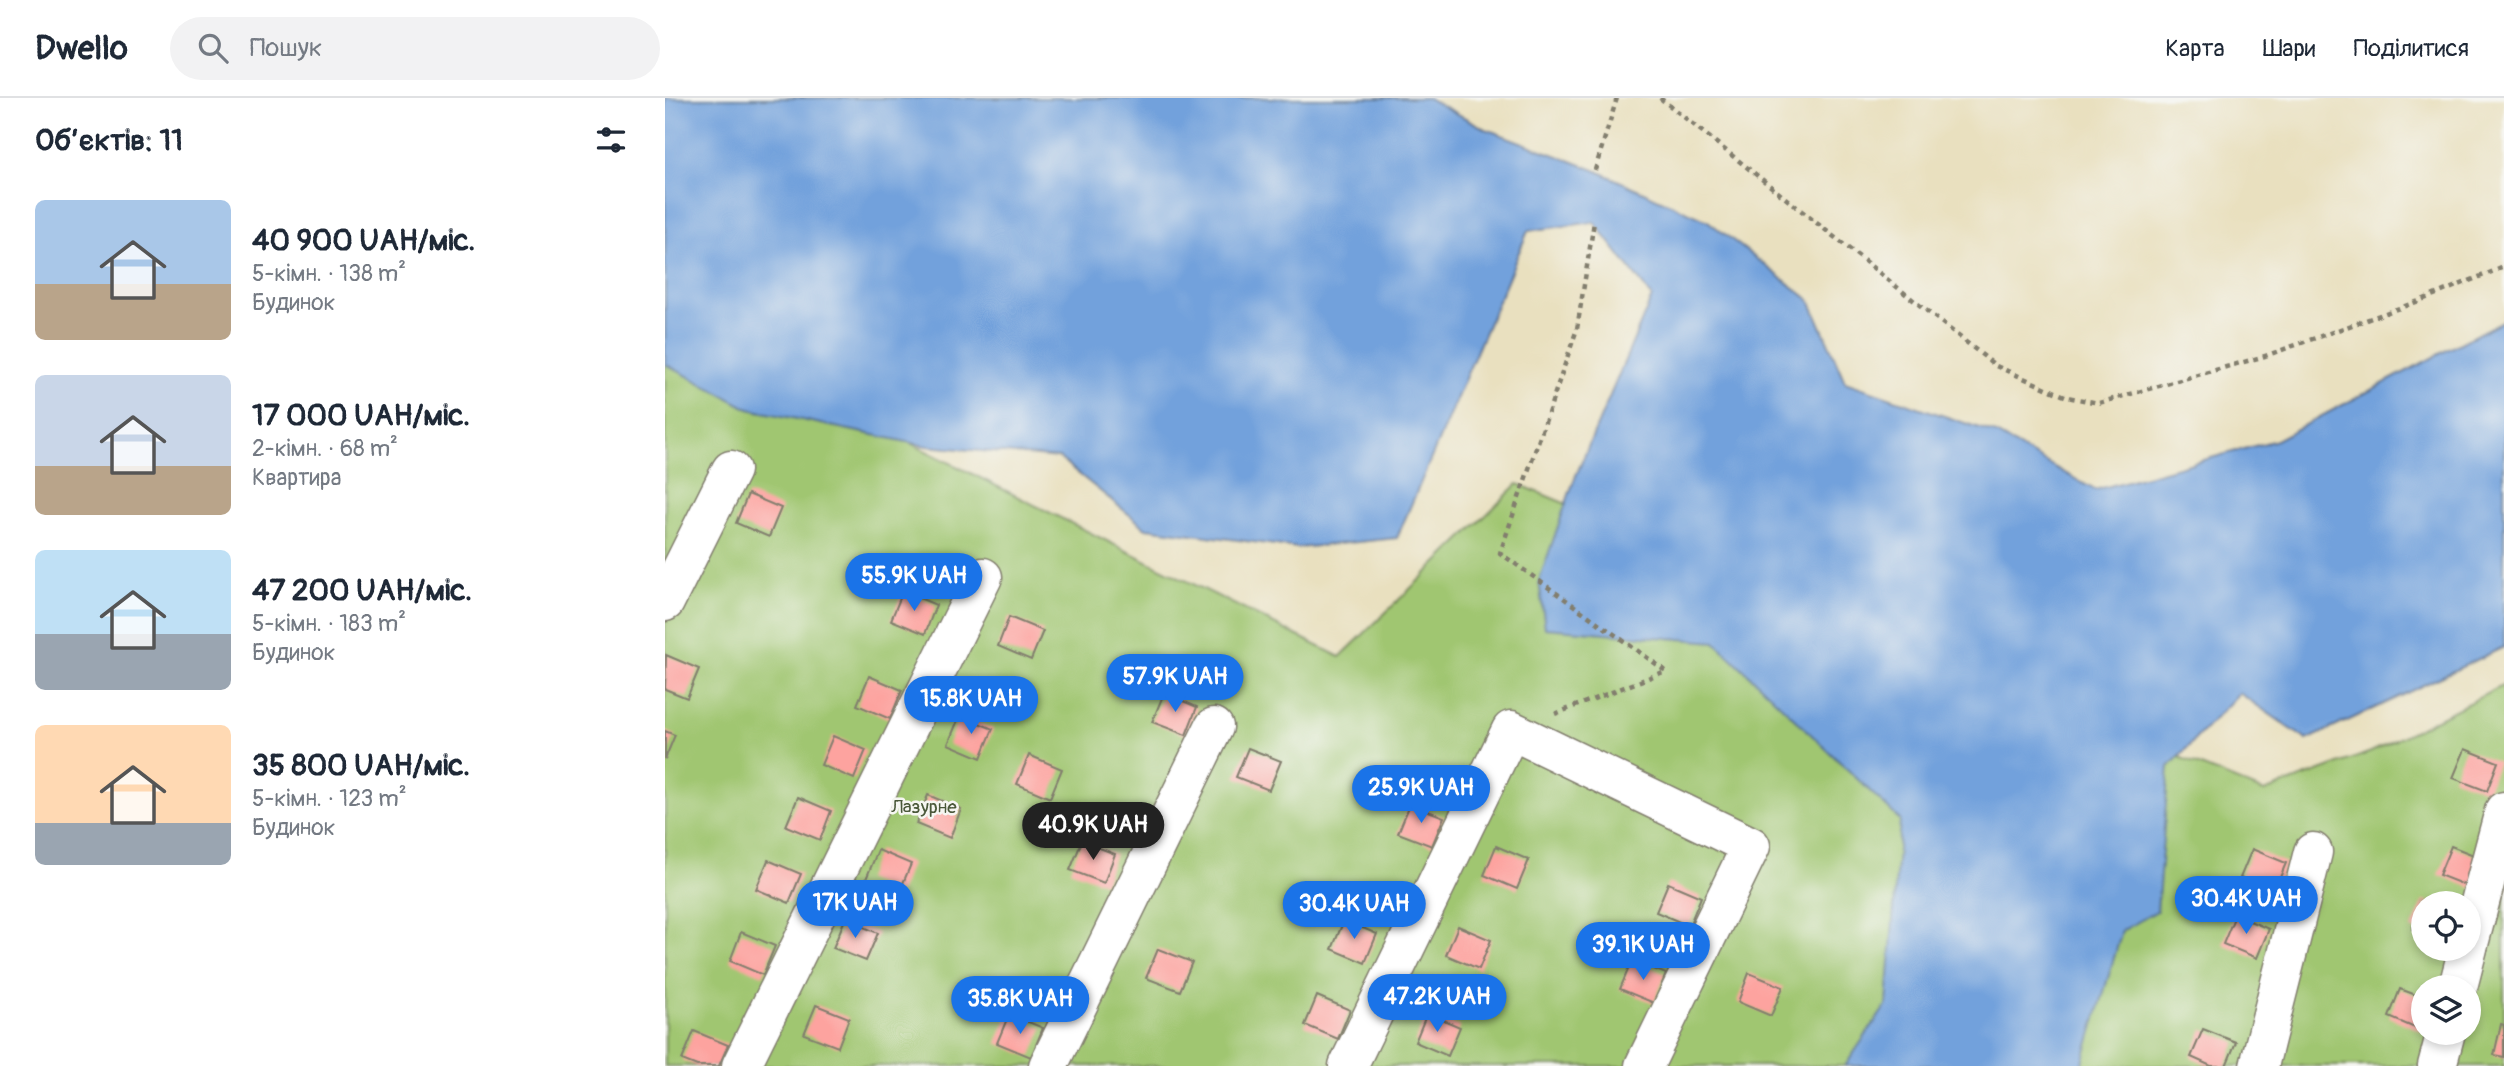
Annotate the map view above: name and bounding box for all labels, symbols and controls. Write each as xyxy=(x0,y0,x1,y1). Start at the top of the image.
search box xyxy=(170,17,660,80)
text: Dwello xyxy=(35,28,128,69)
icon: search xyxy=(194,29,232,67)
text: Пошук xyxy=(250,32,322,64)
text: Карта xyxy=(2165,34,2225,63)
text: Шари xyxy=(2263,34,2316,63)
text: Поділитися xyxy=(2354,34,2469,63)
icon: filters xyxy=(592,121,630,159)
text: Об’єктів: 11 xyxy=(35,122,183,159)
text: 40 900 UAH/міс. xyxy=(252,222,475,259)
icon: home xyxy=(91,228,175,312)
text: 5-кімн. · 138 m² xyxy=(252,259,406,288)
text: Будинок xyxy=(252,288,335,317)
text: 17 000 UAH/міс. xyxy=(252,397,470,434)
icon: home xyxy=(91,403,175,487)
text: 2-кімн. · 68 m² xyxy=(252,434,398,463)
text: Квартира xyxy=(252,463,341,492)
pin: 55.9K UAH xyxy=(834,554,994,613)
text: 55.9K UAH xyxy=(861,561,967,590)
text: 47 200 UAH/міс. xyxy=(252,572,472,609)
icon: home xyxy=(91,578,175,662)
text: 5-кімн. · 183 m² xyxy=(252,609,406,638)
text: Будинок xyxy=(252,638,335,667)
pin: 57.9K UAH xyxy=(1095,654,1255,714)
text: 57.9K UAH xyxy=(1122,662,1228,691)
pin: 15.8K UAH xyxy=(891,676,1051,736)
text: 15.8K UAH xyxy=(920,684,1022,713)
text: 35 800 UAH/міс. xyxy=(252,747,470,784)
icon: home xyxy=(91,753,175,837)
pin: 25.9K UAH xyxy=(1341,766,1501,825)
text: 25.9K UAH xyxy=(1368,773,1474,802)
text: 5-кімн. · 123 m² xyxy=(252,784,407,813)
park label: Лазурне xyxy=(890,795,957,819)
pin: 40.9K UAH xyxy=(1013,802,1173,862)
text: 40.9K UAH xyxy=(1038,810,1148,839)
text: Будинок xyxy=(252,813,335,842)
pin: 30.4K UAH xyxy=(2166,876,2326,936)
pin: 17K UAH xyxy=(790,880,920,940)
pin: 30.4K UAH xyxy=(1274,882,1434,941)
text: 30.4K UAH xyxy=(2191,884,2301,913)
text: 17K UAH xyxy=(813,888,897,917)
text: 30.4K UAH xyxy=(1299,889,1409,918)
map controls xyxy=(2411,891,2481,1045)
button: locate xyxy=(2411,891,2481,961)
pin: 39.1K UAH xyxy=(1563,922,1723,982)
text: 39.1K UAH xyxy=(1592,930,1694,959)
pin: 47.2K UAH xyxy=(1357,974,1517,1034)
button: layers xyxy=(2411,975,2481,1045)
pin: 35.8K UAH xyxy=(940,976,1100,1036)
text: 47.2K UAH xyxy=(1384,982,1490,1011)
text: 35.8K UAH xyxy=(967,984,1073,1013)

